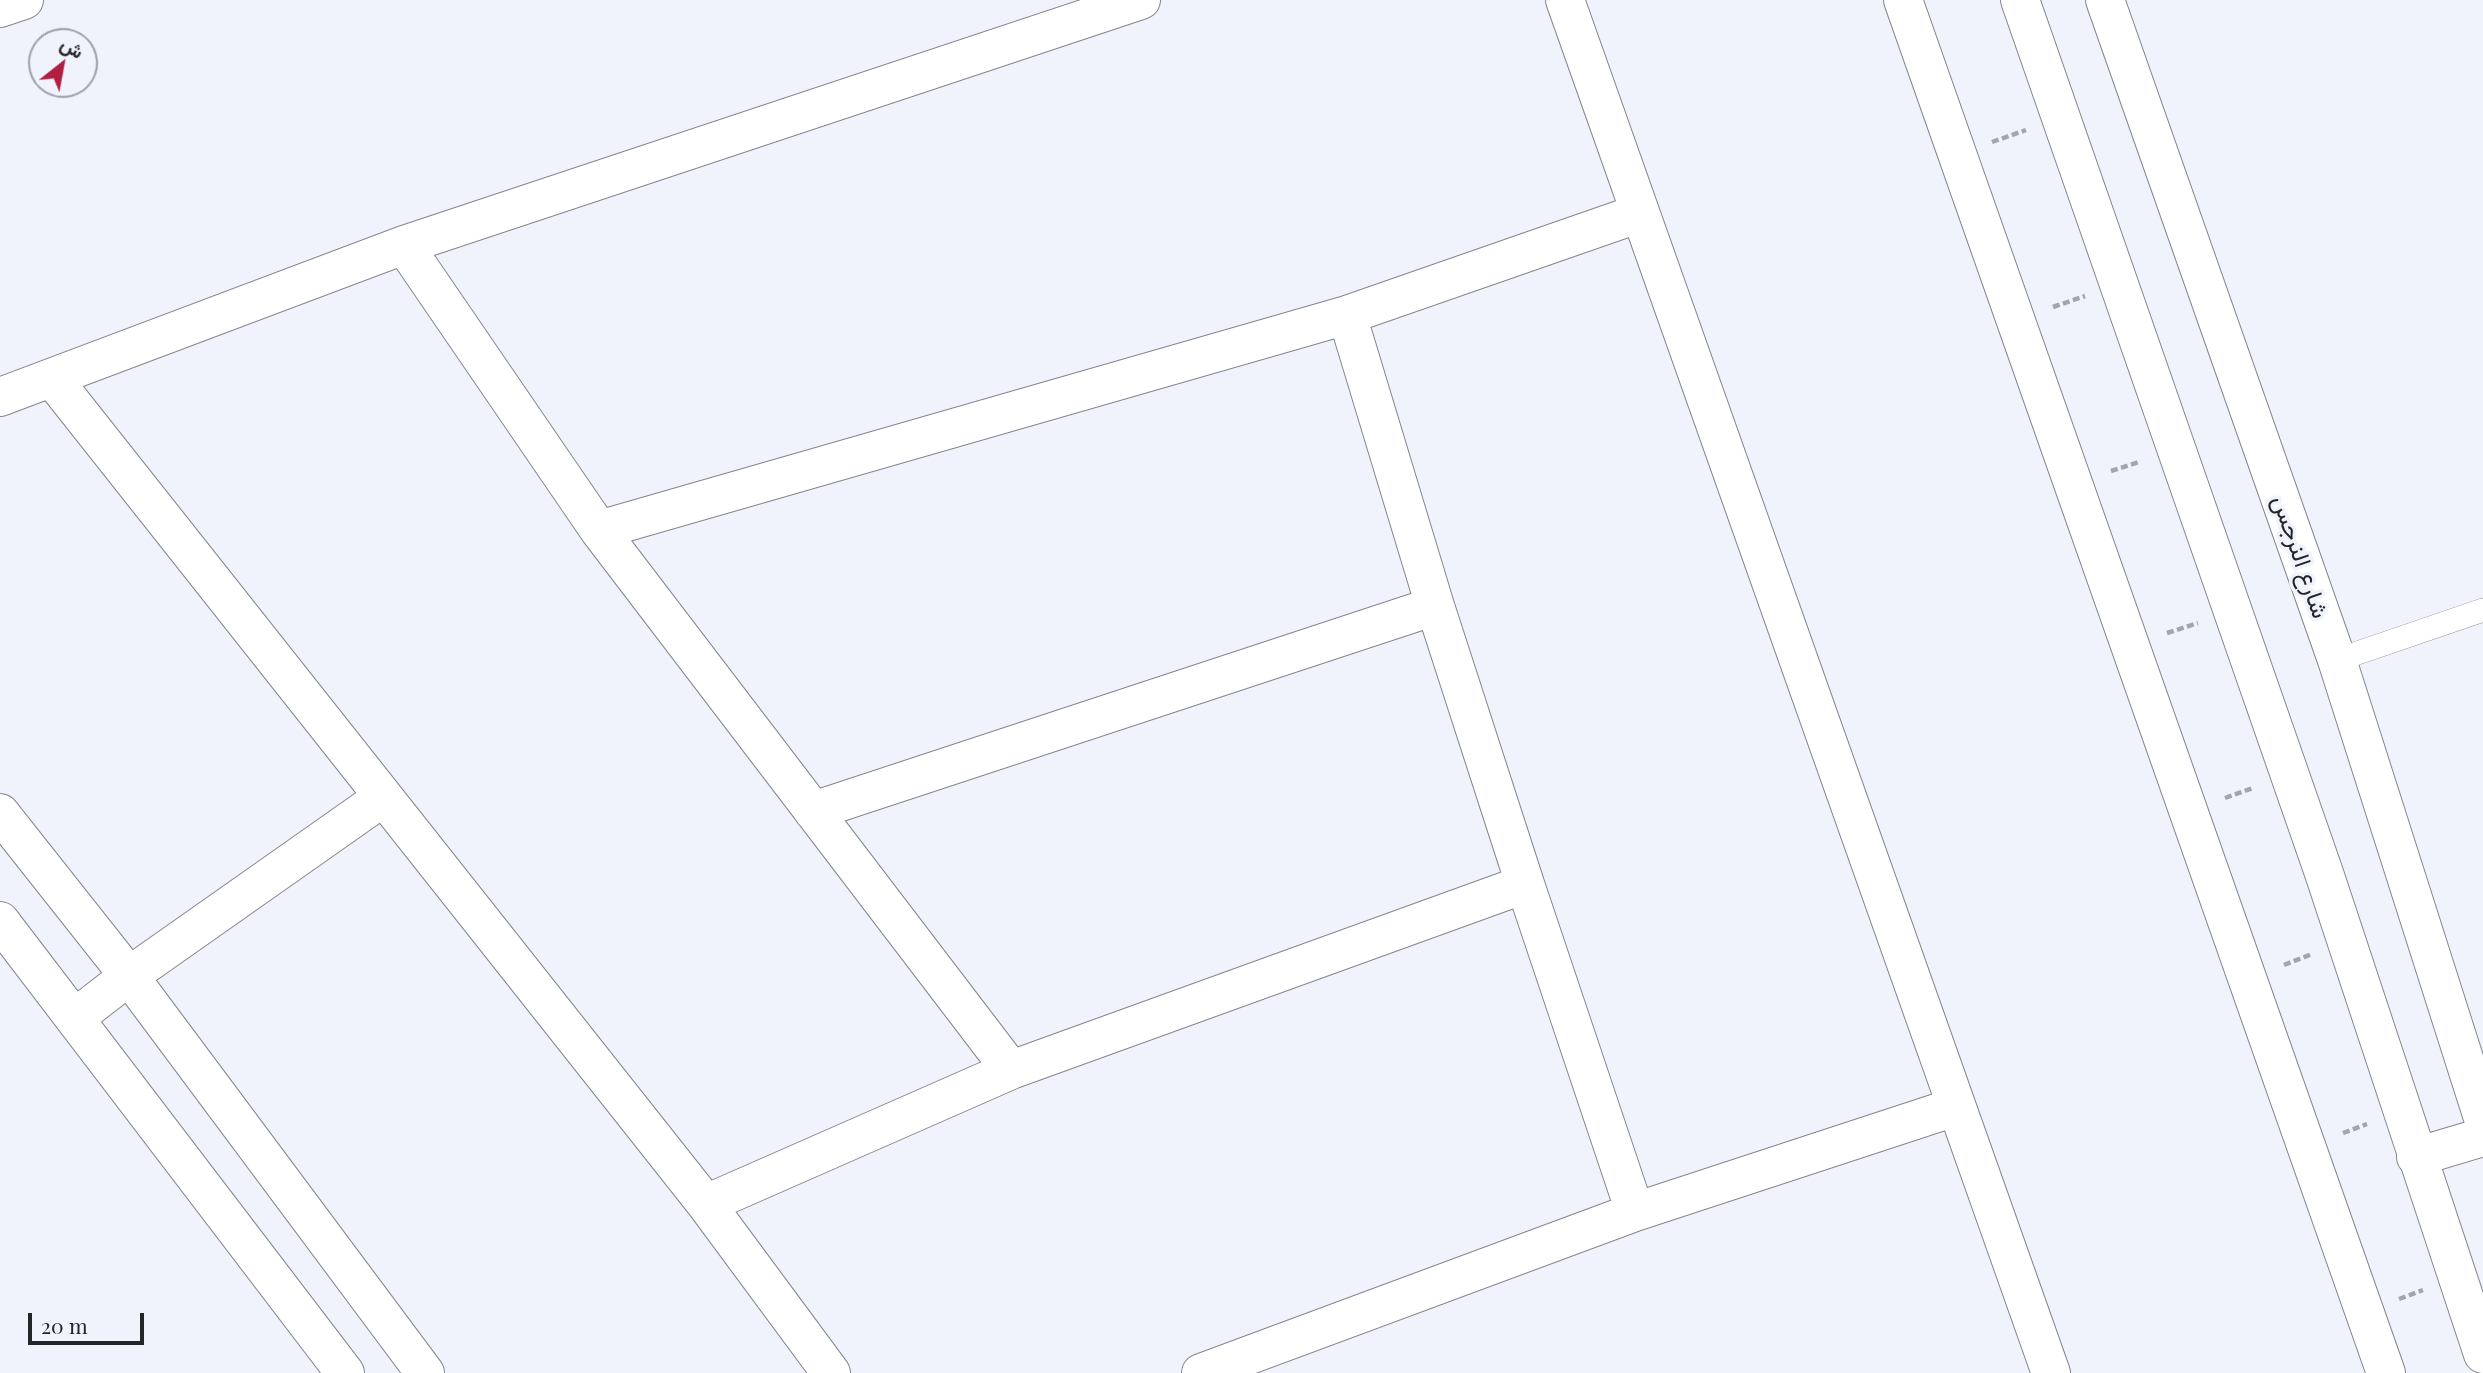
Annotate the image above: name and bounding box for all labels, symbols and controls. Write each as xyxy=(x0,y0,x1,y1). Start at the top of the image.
north arrow xyxy=(28,28,98,98)
text: ش xyxy=(56,30,89,64)
street label: شارع النرجس xyxy=(2266,492,2334,622)
scale bar xyxy=(32,1300,147,1344)
text: 20 m xyxy=(41,1311,88,1339)

